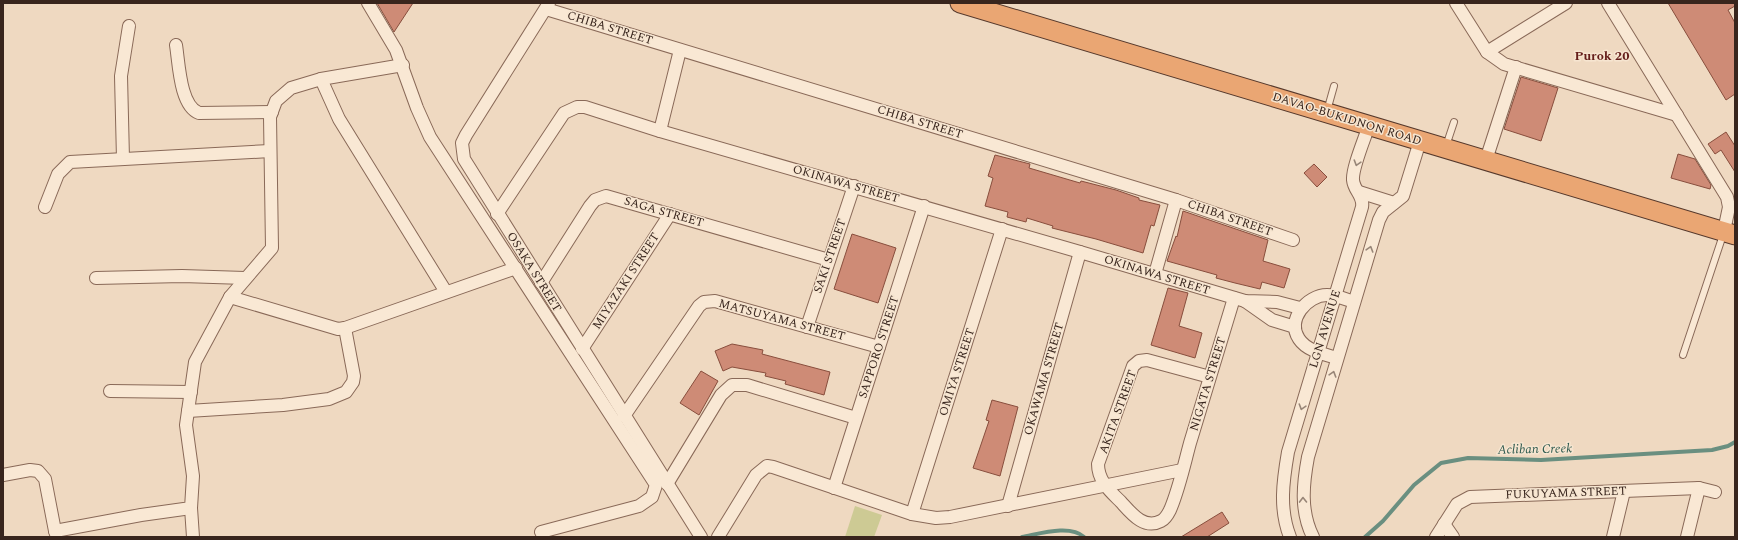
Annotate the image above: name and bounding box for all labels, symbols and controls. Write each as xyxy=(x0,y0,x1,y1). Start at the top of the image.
street label: CHIBA STREET xyxy=(565,6,655,50)
district label: Purok 20 xyxy=(1575,46,1629,66)
street label: DAVAO-BUKIDNON ROAD xyxy=(1270,87,1424,151)
street label: CHIBA STREET xyxy=(875,100,965,144)
one-way arrow xyxy=(1353,159,1362,166)
street label: OKINAWA STREET xyxy=(790,160,902,208)
street label: SAGA STREET xyxy=(622,192,706,232)
street label: CHIBA STREET xyxy=(1185,195,1275,241)
street label: SAKI STREET xyxy=(808,216,852,296)
street label: OSAKA STREET xyxy=(502,228,566,316)
street label: MIYAZAKI STREET xyxy=(588,229,664,333)
one-way arrow xyxy=(1365,246,1374,253)
street label: OKINAWA STREET xyxy=(1102,250,1212,300)
street label: LGN AVENUE xyxy=(1304,287,1346,371)
street label: SAPPORO STREET xyxy=(853,293,905,401)
street label: MATSUYAMA STREET xyxy=(716,294,848,346)
street label: OKAWAMA STREET xyxy=(1019,320,1069,438)
street label: OMIYA STREET xyxy=(934,326,980,418)
street label: NIGATA STREET xyxy=(1185,335,1231,433)
street label: AKITA STREET xyxy=(1094,367,1142,457)
one-way arrow xyxy=(1328,370,1337,377)
one-way arrow xyxy=(1298,403,1307,410)
water label: Acliban Creek xyxy=(1496,438,1573,460)
street label: FUKUYAMA STREET xyxy=(1505,481,1627,505)
one-way arrow xyxy=(1299,497,1308,503)

